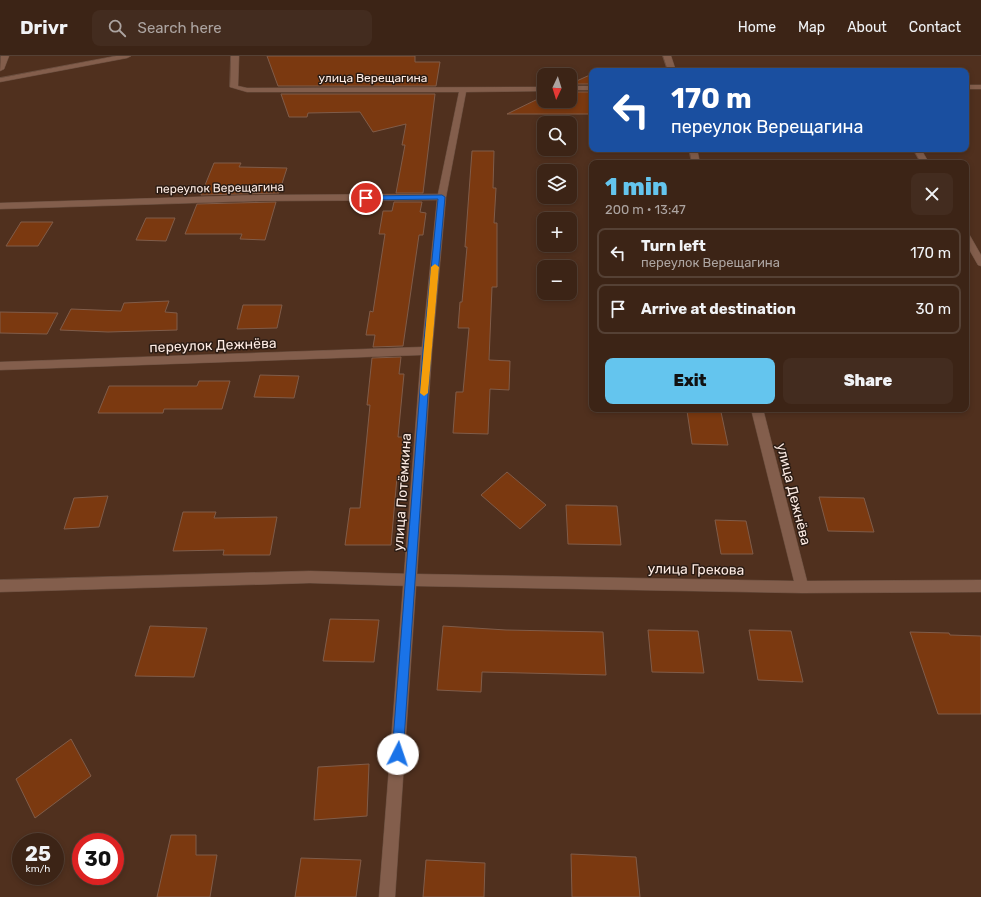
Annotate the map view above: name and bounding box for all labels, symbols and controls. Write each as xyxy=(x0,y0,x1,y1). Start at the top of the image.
search box xyxy=(92,10,372,46)
text: Drivr xyxy=(20,16,68,39)
icon: search xyxy=(106,17,128,39)
text: Search here xyxy=(138,19,222,37)
text: Home xyxy=(738,19,776,36)
text: Map xyxy=(798,19,825,36)
text: About xyxy=(847,19,887,36)
text: Contact xyxy=(909,19,961,36)
north arrow xyxy=(537,68,577,108)
map controls xyxy=(537,68,577,300)
street label: улица Верещагина xyxy=(319,71,427,85)
text: 170 m xyxy=(671,82,752,115)
icon: left xyxy=(605,84,657,136)
button: search xyxy=(537,116,577,156)
text: переулок Верещагина xyxy=(671,116,863,138)
button: layers xyxy=(537,164,577,204)
text: 1 min xyxy=(605,173,668,201)
button: close xyxy=(911,173,953,215)
street label: переулок Верещагина xyxy=(156,180,284,196)
pin xyxy=(349,181,383,215)
icon: arrive xyxy=(355,187,377,209)
text: 200 m · 13:47 xyxy=(605,202,686,217)
button: + xyxy=(537,212,577,252)
text: Turn left xyxy=(641,237,706,255)
icon: left xyxy=(607,242,629,264)
text: 170 m xyxy=(910,244,951,262)
text: переулок Верещагина xyxy=(641,255,780,270)
button: − xyxy=(537,260,577,300)
icon: arrive xyxy=(607,298,629,320)
text: Arrive at destination xyxy=(641,300,796,318)
text: 30 m xyxy=(915,300,951,318)
street label: переулок Дежнёва xyxy=(149,335,277,356)
button: Exit xyxy=(605,358,775,404)
button: Share xyxy=(783,358,953,404)
street label: улица Потёмкина xyxy=(390,432,415,552)
street label: улица Дежнёва xyxy=(773,441,814,547)
street label: улица Грекова xyxy=(647,560,745,579)
position arrow xyxy=(377,733,419,775)
speed limit sign: 30 xyxy=(72,833,124,885)
text: 25 xyxy=(25,842,51,866)
text: km/h xyxy=(26,863,50,875)

